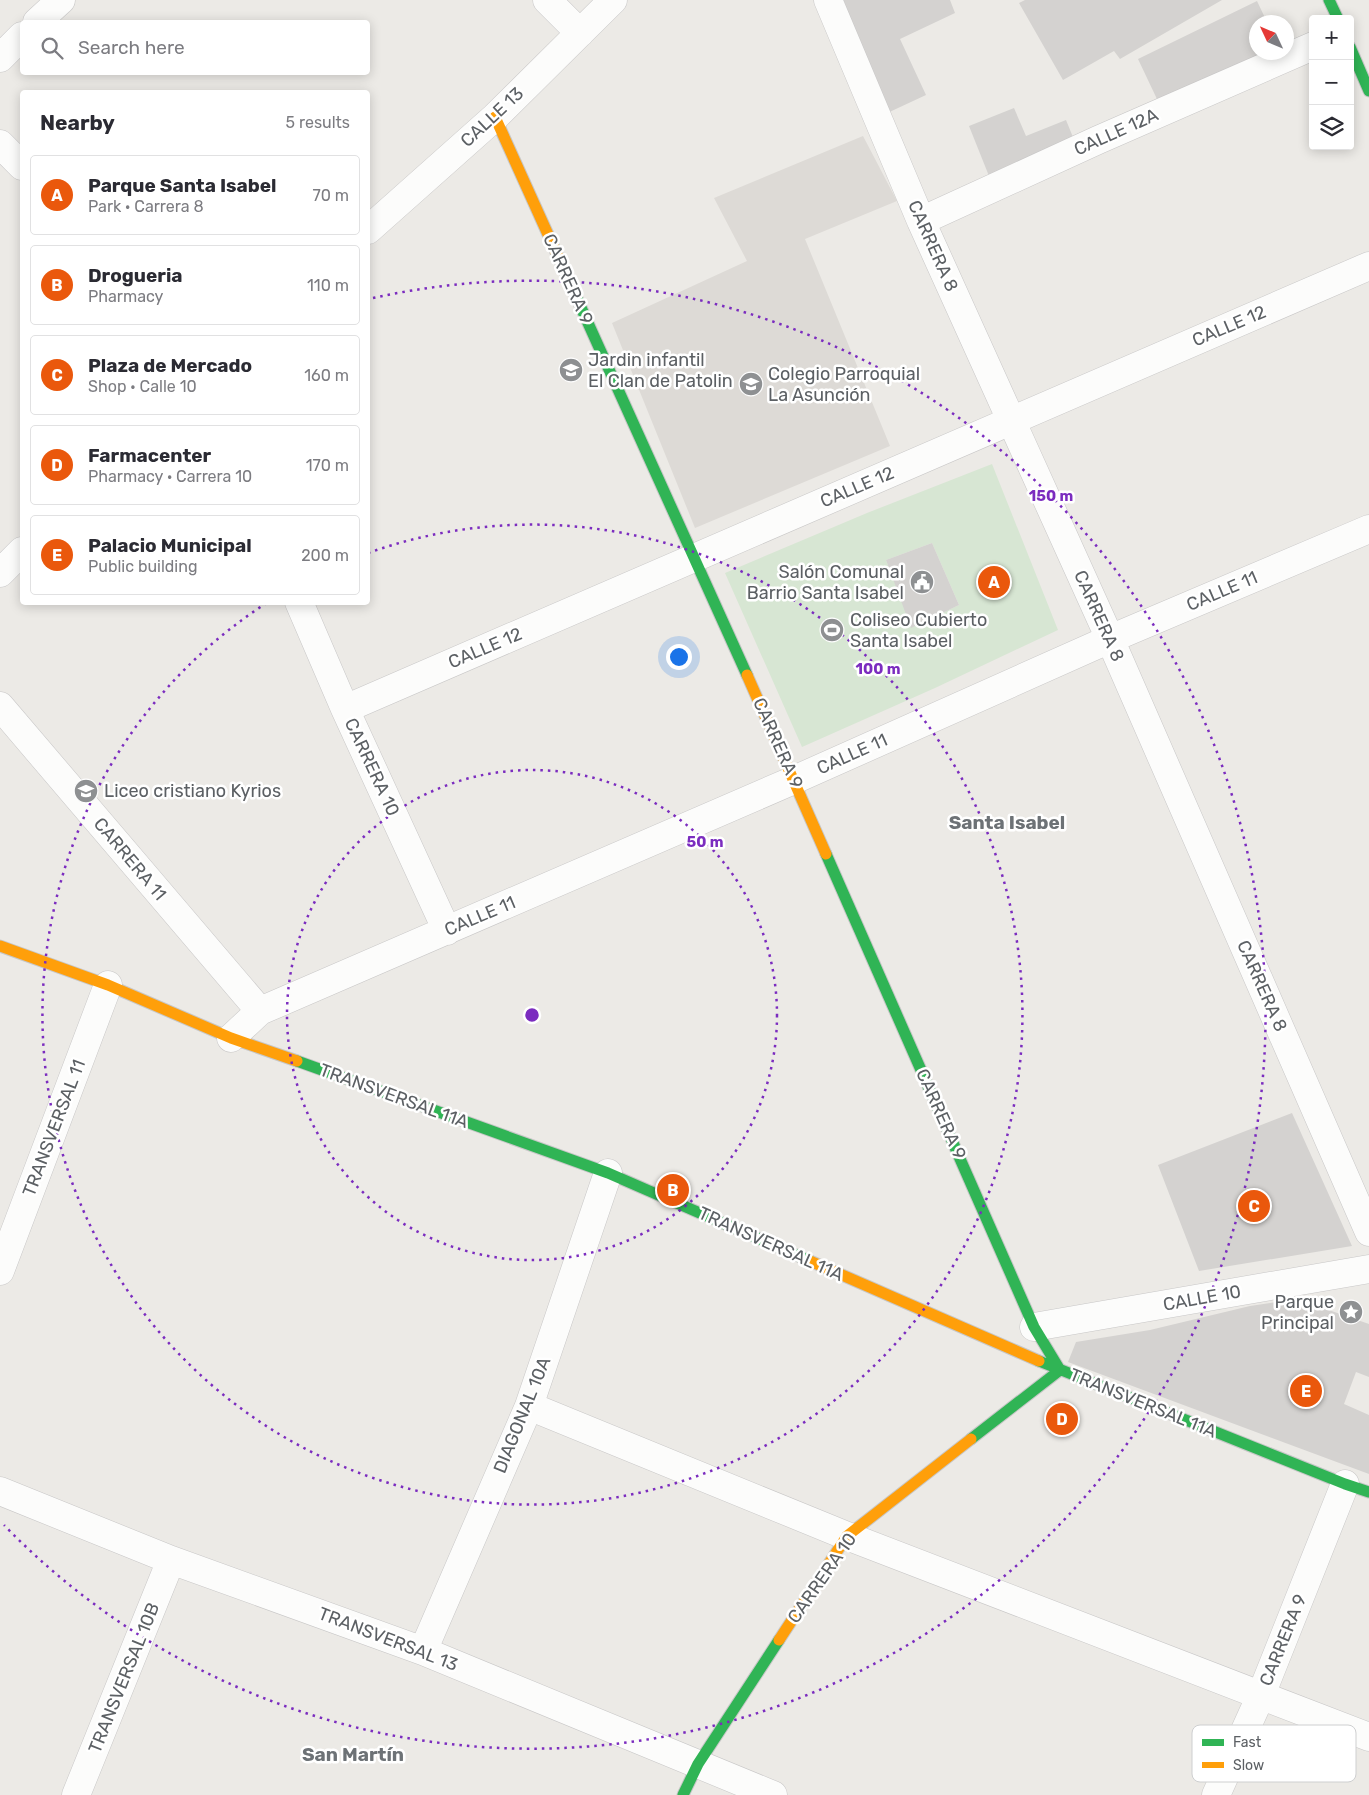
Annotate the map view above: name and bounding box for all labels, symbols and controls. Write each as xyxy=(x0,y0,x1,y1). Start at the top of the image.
north arrow xyxy=(1249,15,1294,60)
map controls xyxy=(1309,15,1354,150)
button: + xyxy=(1309,15,1354,60)
search box xyxy=(20,20,370,75)
icon: search xyxy=(38,34,66,62)
text: Search here xyxy=(78,36,185,59)
button: − xyxy=(1309,60,1354,105)
street label: CALLE 13 xyxy=(456,82,528,152)
street label: CALLE 12A xyxy=(1070,104,1162,160)
button: layers xyxy=(1309,105,1354,150)
text: Nearby xyxy=(40,110,115,135)
text: 5 results xyxy=(286,113,350,132)
text: Parque Santa Isabel xyxy=(88,174,277,197)
text: A xyxy=(51,186,63,205)
text: 70 m xyxy=(312,186,349,205)
text: Park · Carrera 8 xyxy=(88,197,204,216)
street label: CARRERA 8 xyxy=(903,197,963,295)
street label: CARRERA 9 xyxy=(538,230,598,328)
text: Drogueria xyxy=(88,264,183,287)
text: B xyxy=(51,276,63,295)
text: 110 m xyxy=(307,276,349,295)
text: Pharmacy xyxy=(88,287,163,306)
street label: CALLE 12 xyxy=(1189,301,1269,351)
place label: Jardin infantil El Clan de Patolin xyxy=(588,349,733,392)
text: Plaza de Mercado xyxy=(88,354,252,377)
school or university icon: Jardin infantil El Clan de Patolin xyxy=(558,357,584,383)
place label: Colegio Parroquial La Asunción xyxy=(768,363,920,406)
text: C xyxy=(51,366,63,385)
text: 160 m xyxy=(304,366,349,385)
school or university icon: Colegio Parroquial La Asunción xyxy=(738,371,764,397)
text: Shop · Calle 10 xyxy=(88,377,197,396)
text: Farmacenter xyxy=(88,444,211,467)
text: D xyxy=(51,456,63,475)
text: 170 m xyxy=(306,456,349,475)
street label: CALLE 12 xyxy=(817,462,897,512)
text: Pharmacy · Carrera 10 xyxy=(88,467,252,486)
text: 150 m xyxy=(1029,487,1073,505)
text: Palacio Municipal xyxy=(88,534,252,557)
text: E xyxy=(52,546,62,565)
text: 200 m xyxy=(301,546,349,565)
text: Public building xyxy=(88,557,198,576)
place label: Salón Comunal Barrio Santa Isabel xyxy=(747,561,904,604)
pin: A xyxy=(978,563,1010,601)
street label: CALLE 11 xyxy=(1183,566,1261,616)
street label: CARRERA 8 xyxy=(1069,567,1129,665)
public building icon: Salón Comunal Barrio Santa Isabel xyxy=(909,569,935,595)
place label: Coliseo Cubierto Santa Isabel xyxy=(850,609,987,652)
sports icon: Coliseo Cubierto Santa Isabel xyxy=(819,617,845,643)
street label: CALLE 12 xyxy=(445,623,525,673)
your location xyxy=(666,644,692,670)
text: 100 m xyxy=(856,660,900,678)
street label: CARRERA 9 xyxy=(748,694,808,792)
street label: CARRERA 10 xyxy=(340,715,404,819)
street label: CALLE 11 xyxy=(813,729,891,779)
school or university icon: Liceo cristiano Kyrios xyxy=(73,778,99,804)
place label: Liceo cristiano Kyrios xyxy=(104,780,281,802)
district label: Santa Isabel xyxy=(949,811,1065,834)
street label: CARRERA 11 xyxy=(89,813,171,905)
text: 50 m xyxy=(687,833,723,851)
street label: CALLE 11 xyxy=(441,891,519,941)
street label: CARRERA 8 xyxy=(1232,937,1292,1035)
centre of rings xyxy=(523,1006,541,1024)
street label: TRANSVERSAL 11 xyxy=(18,1057,90,1199)
street label: TRANSVERSAL 11A xyxy=(317,1059,471,1133)
street label: CARRERA 9 xyxy=(911,1065,971,1163)
pin: B xyxy=(657,1171,689,1209)
pin: C xyxy=(1238,1187,1270,1225)
street label: TRANSVERSAL 11A xyxy=(695,1202,847,1286)
street label: CALLE 10 xyxy=(1161,1280,1243,1316)
place label: Parque Principal xyxy=(1261,1291,1334,1334)
place icon: Parque Principal xyxy=(1338,1299,1364,1325)
street label: DIAGONAL 10A xyxy=(489,1354,555,1476)
street label: TRANSVERSAL 11A xyxy=(1066,1363,1220,1443)
pin: E xyxy=(1290,1372,1322,1410)
pin: D xyxy=(1046,1400,1078,1438)
street label: CARRERA 10 xyxy=(783,1529,861,1627)
street label: CARRERA 9 xyxy=(1255,1591,1311,1689)
street label: TRANSVERSAL 10B xyxy=(84,1600,164,1756)
street label: TRANSVERSAL 13 xyxy=(315,1602,461,1676)
legend xyxy=(1192,1725,1356,1782)
text: Fast xyxy=(1233,1734,1262,1751)
district label: San Martín xyxy=(302,1743,404,1766)
text: Slow xyxy=(1233,1757,1264,1774)

